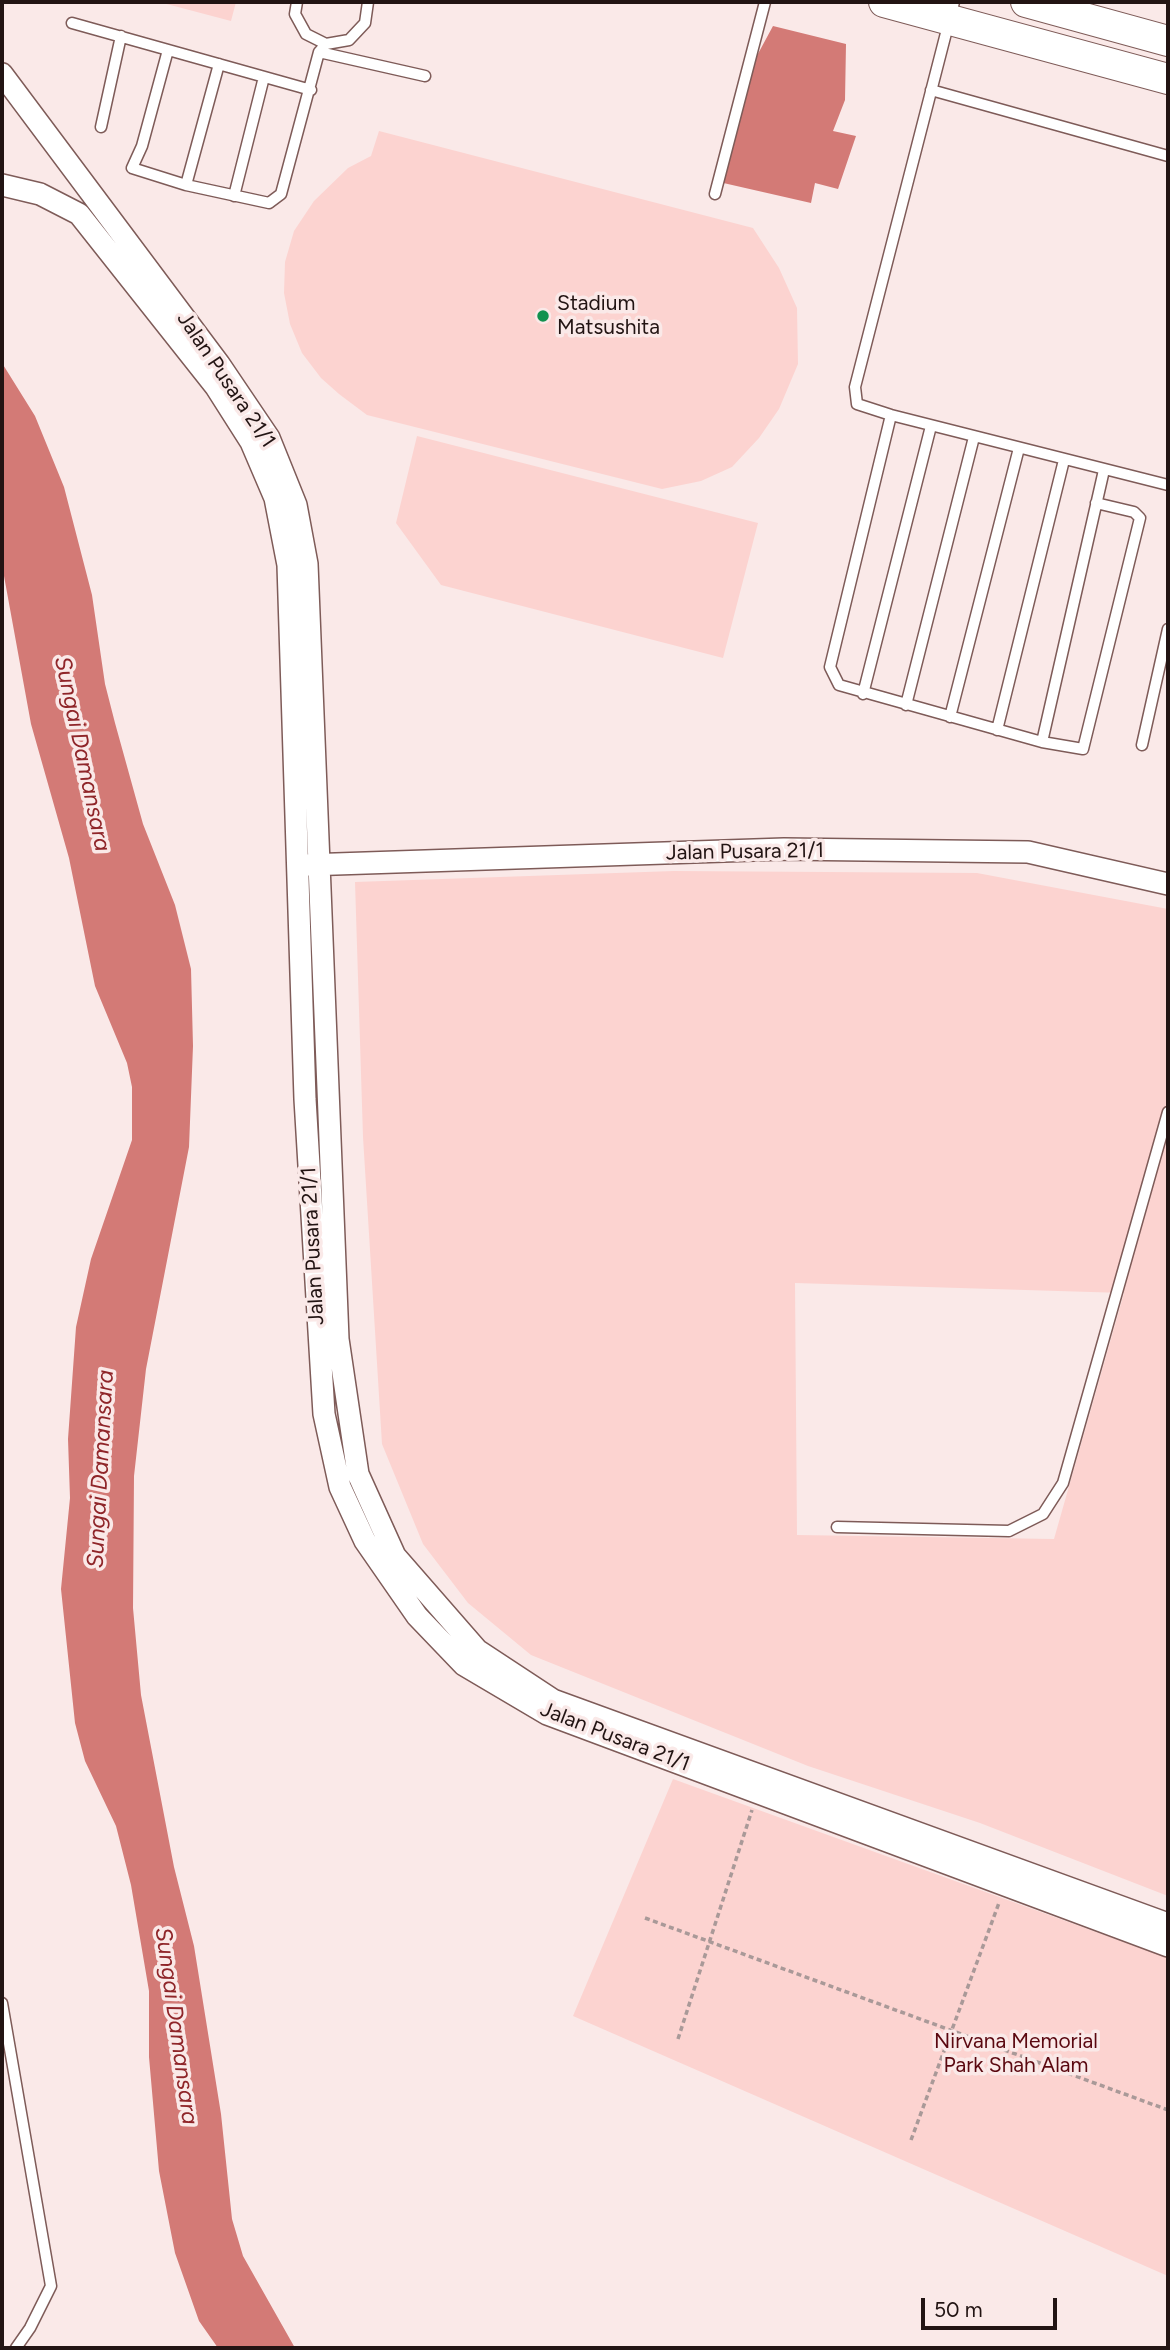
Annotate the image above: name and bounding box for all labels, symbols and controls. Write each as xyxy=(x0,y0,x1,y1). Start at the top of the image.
place label: Stadium Matsushita xyxy=(557,291,660,341)
street label: Jalan Pusara 21/1 xyxy=(171,307,281,453)
marker: Stadium Matsushita xyxy=(535,308,551,324)
water label: Sungai Damansara xyxy=(48,654,116,854)
street label: Jalan Pusara 21/1 xyxy=(666,838,824,866)
street label: Jalan Pusara 21/1 xyxy=(296,1166,330,1326)
water label: Sungai Damansara xyxy=(82,1369,120,1569)
street label: Jalan Pusara 21/1 xyxy=(537,1697,693,1777)
water label: Sungai Damansara xyxy=(149,1926,203,2126)
park label: Nirvana Memorial Park Shah Alam xyxy=(934,2029,1098,2079)
scale bar xyxy=(925,2284,1062,2328)
text: 50 m xyxy=(934,2297,983,2322)

